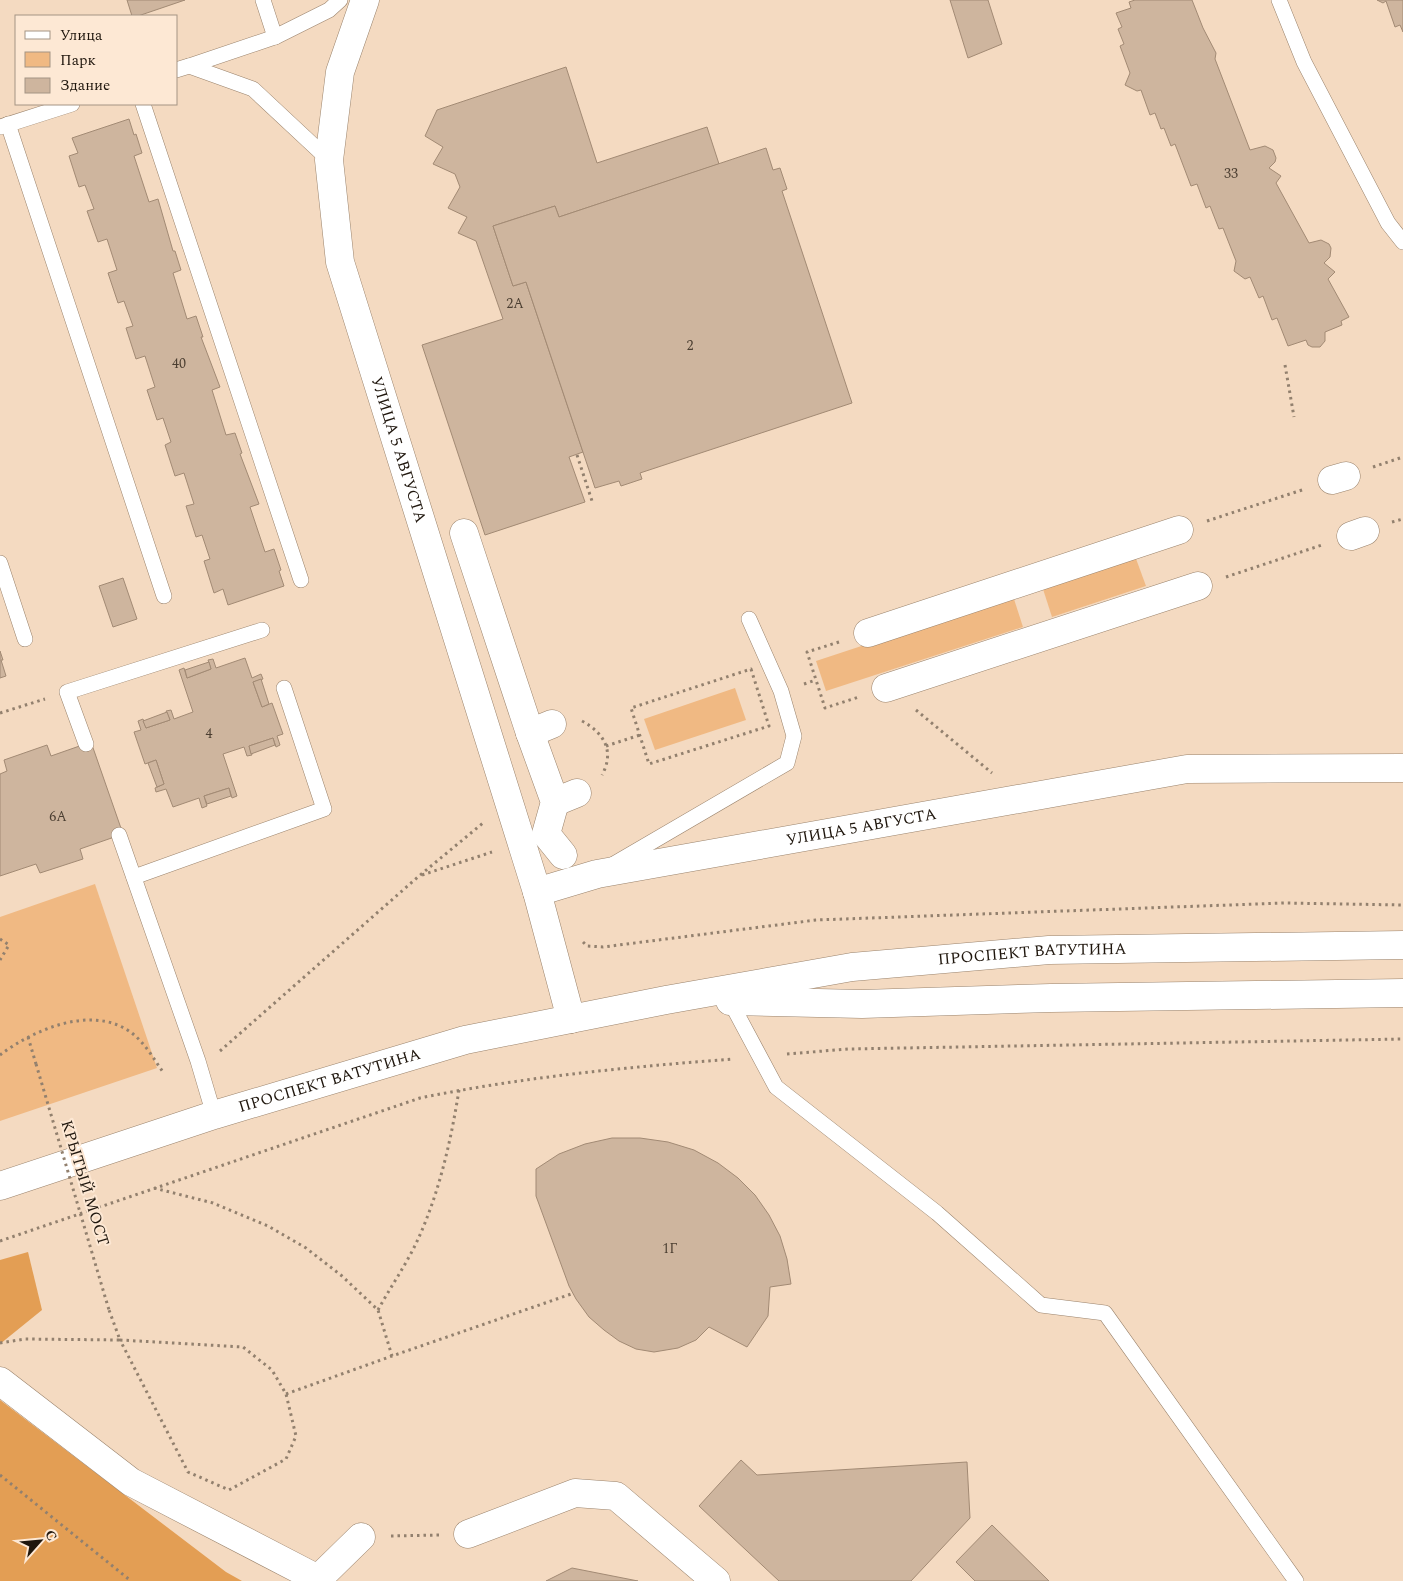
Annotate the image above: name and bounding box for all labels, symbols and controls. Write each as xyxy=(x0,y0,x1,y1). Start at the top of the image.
legend xyxy=(15,15,178,105)
text: Улица xyxy=(60,24,103,47)
text: Парк xyxy=(60,49,96,72)
text: Здание xyxy=(60,74,110,97)
house number: 33 xyxy=(1224,163,1238,184)
house number: 2А xyxy=(506,293,524,314)
house number: 2 xyxy=(687,335,694,356)
house number: 40 xyxy=(172,353,186,374)
street label: УЛИЦА 5 АВГУСТА xyxy=(364,373,433,526)
house number: 4 xyxy=(206,723,213,744)
street label: УЛИЦА 5 АВГУСТА xyxy=(784,802,938,852)
house number: 6А xyxy=(49,806,67,827)
street label: ПРОСПЕКТ ВАТУТИНА xyxy=(937,937,1127,972)
street label: ПРОСПЕКТ ВАТУТИНА xyxy=(236,1042,423,1119)
street label: КРЫТЫЙ МОСТ xyxy=(54,1117,116,1249)
house number: 1Г xyxy=(662,1238,678,1259)
north arrow xyxy=(15,1516,65,1566)
text: С xyxy=(40,1526,63,1545)

